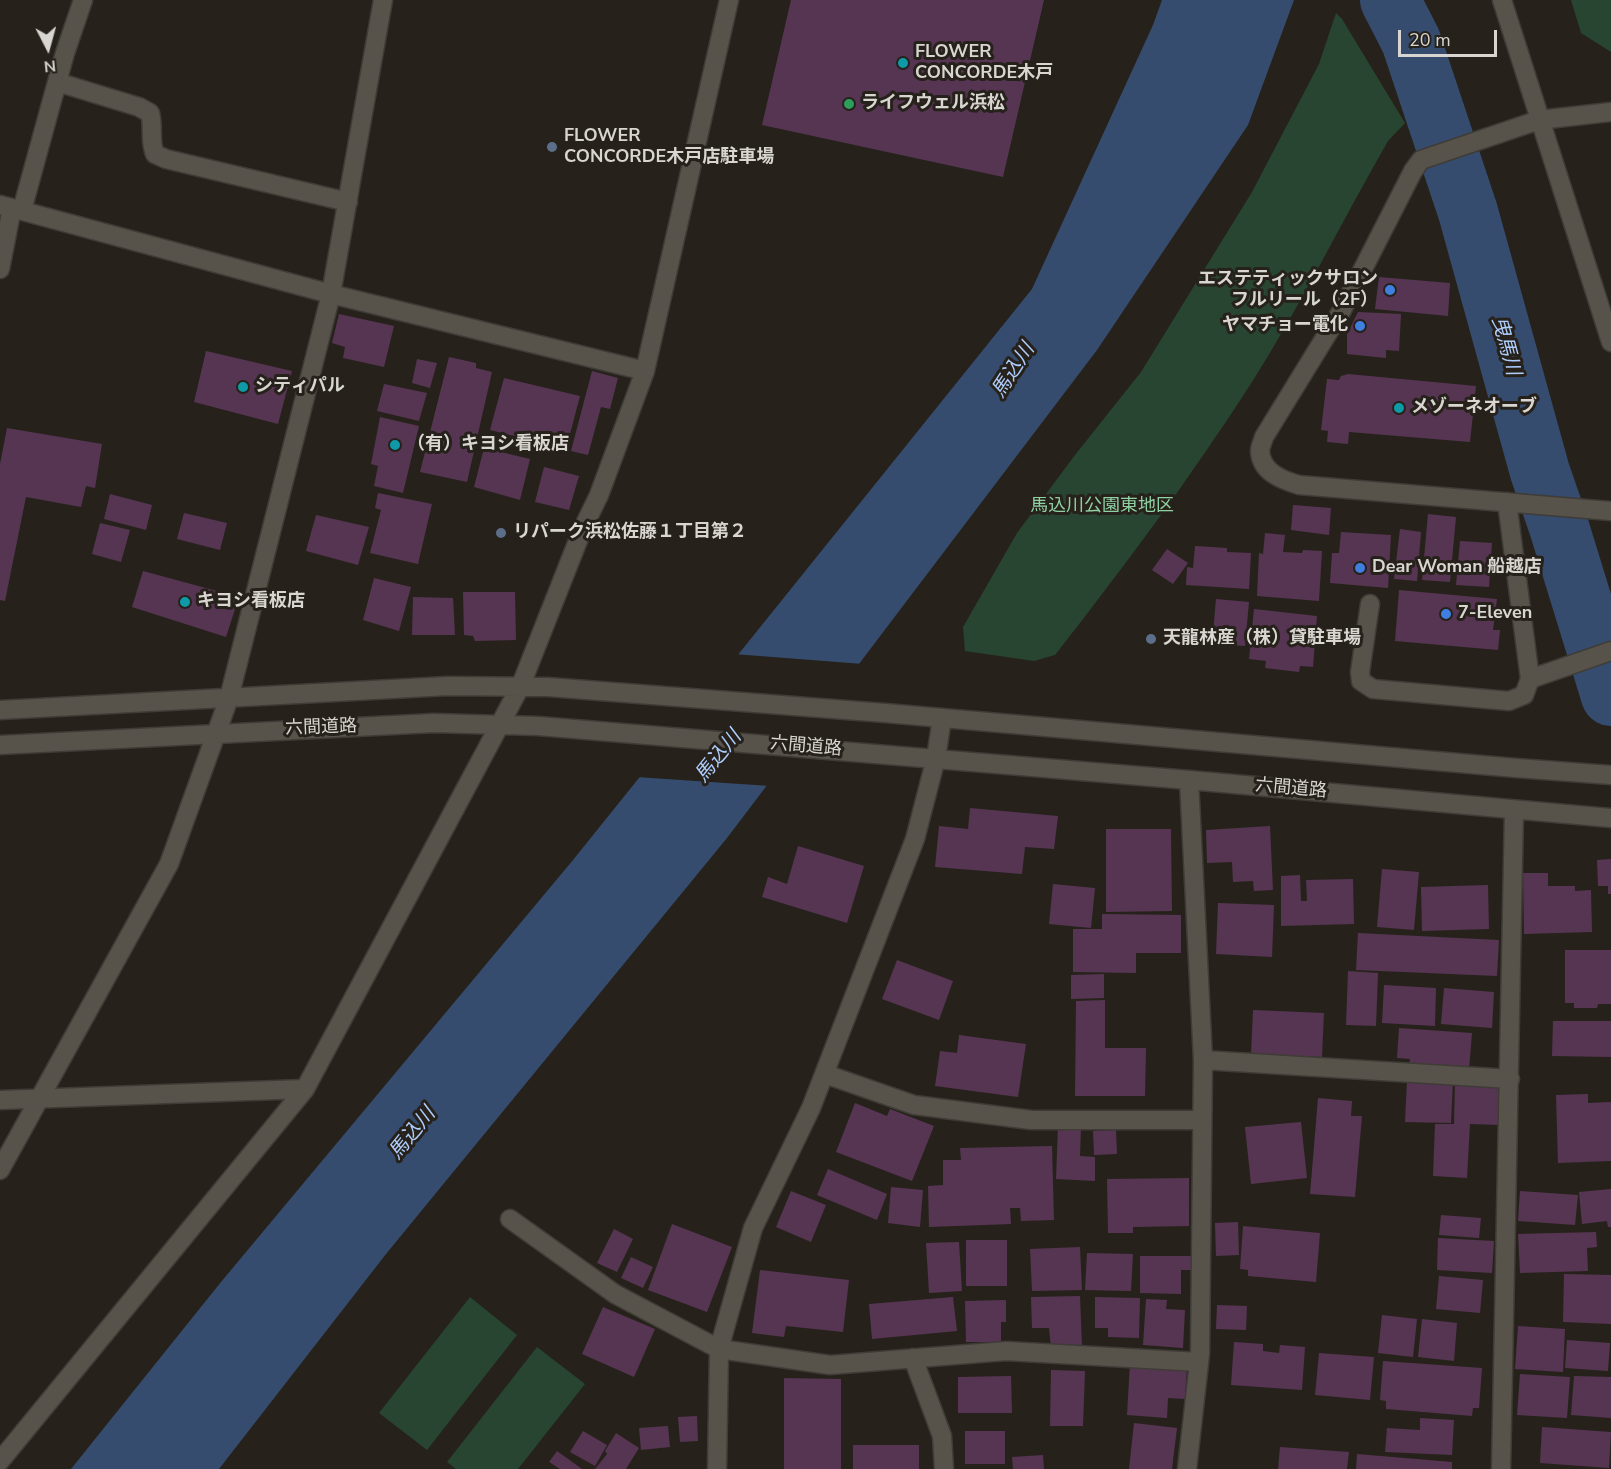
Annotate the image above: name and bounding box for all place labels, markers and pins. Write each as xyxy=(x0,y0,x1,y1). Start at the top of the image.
place label: FLOWER CONCORDE木戸 xyxy=(915,42,1053,84)
marker: FLOWER CONCORDE木戸 xyxy=(896,56,910,70)
place label: ライフウェル浜松 xyxy=(861,93,1005,115)
marker: ライフウェル浜松 xyxy=(842,97,856,111)
place label: FLOWER CONCORDE木戸店駐車場 xyxy=(564,126,774,168)
marker: FLOWER CONCORDE木戸店駐車場 xyxy=(545,140,559,154)
place label: エステティックサロン フルリール（2F） xyxy=(1198,269,1378,312)
marker: エステティックサロン フルリール（2F） xyxy=(1383,283,1397,297)
place label: ヤマチョー電化 xyxy=(1222,315,1348,337)
marker: ヤマチョー電化 xyxy=(1353,319,1367,333)
place label: シティパル xyxy=(255,376,345,398)
marker: シティパル xyxy=(236,380,250,394)
place label: メゾーネオーブ xyxy=(1411,397,1537,419)
marker: メゾーネオーブ xyxy=(1392,401,1406,415)
place label: （有）キヨシ看板店 xyxy=(407,434,569,456)
marker: （有）キヨシ看板店 xyxy=(388,438,402,452)
place label: リパーク浜松佐藤１丁目第２ xyxy=(513,522,747,544)
marker: リパーク浜松佐藤１丁目第２ xyxy=(494,526,508,540)
place label: Dear Woman 船越店 xyxy=(1372,557,1542,579)
marker: Dear Woman 船越店 xyxy=(1353,561,1367,575)
place label: キヨシ看板店 xyxy=(197,591,305,613)
marker: キヨシ看板店 xyxy=(178,595,192,609)
place label: 7-Eleven xyxy=(1458,603,1532,625)
marker: 7-Eleven xyxy=(1439,607,1453,621)
place label: 天龍林産（株）貸駐車場 xyxy=(1163,628,1361,650)
marker: 天龍林産（株）貸駐車場 xyxy=(1144,632,1158,646)

